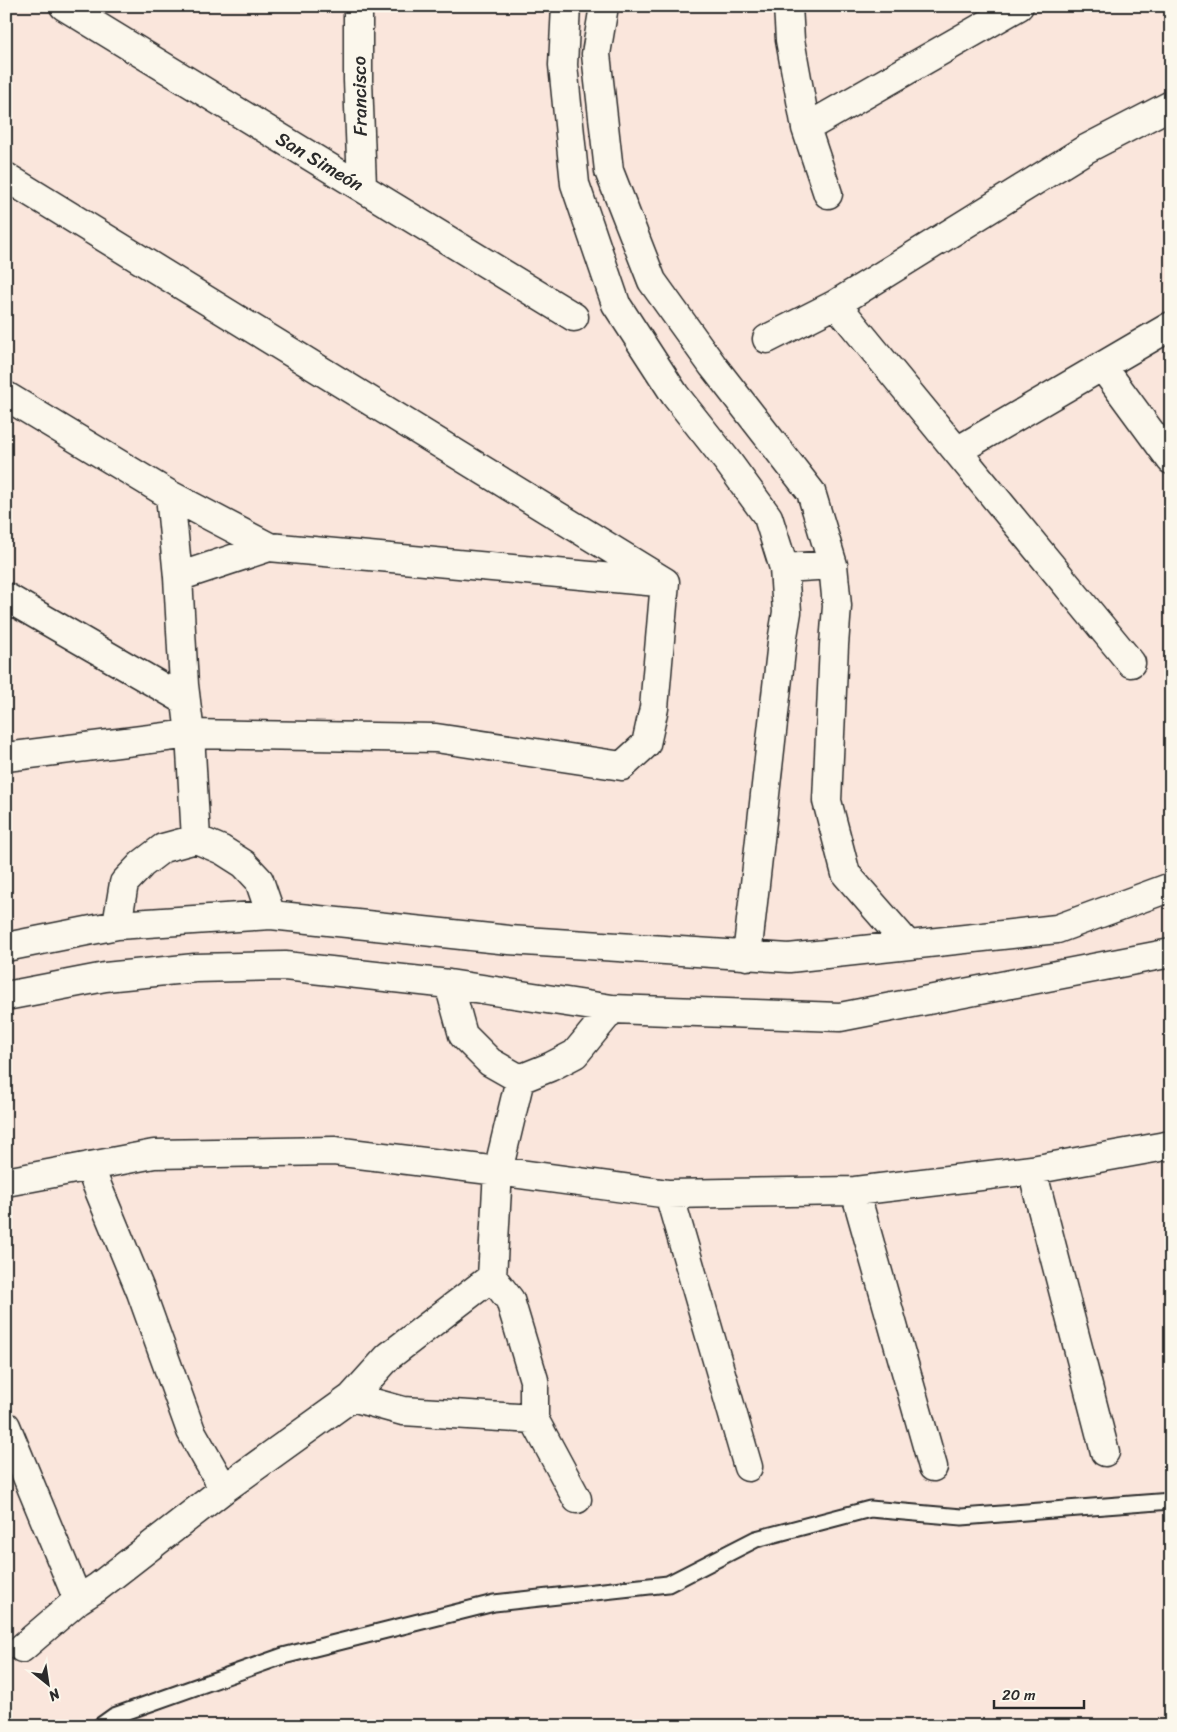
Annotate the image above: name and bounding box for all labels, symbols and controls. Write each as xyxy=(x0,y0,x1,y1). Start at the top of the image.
street label: Francisco xyxy=(342,56,377,136)
street label: San Simeón xyxy=(269,122,370,201)
north arrow xyxy=(22,1660,72,1710)
scale bar xyxy=(994,1677,1084,1709)
text: N xyxy=(44,1681,66,1708)
text: 20 m xyxy=(1002,1682,1036,1708)

